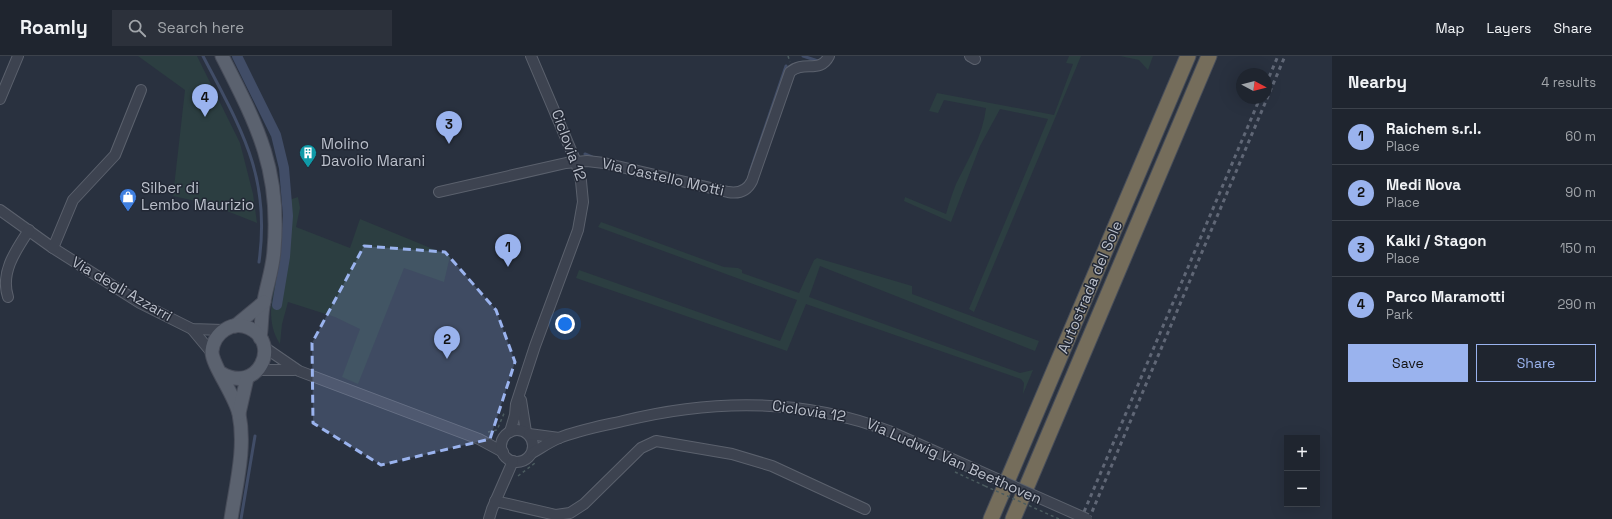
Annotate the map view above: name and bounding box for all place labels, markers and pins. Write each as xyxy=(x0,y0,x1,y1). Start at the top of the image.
pin: 4 xyxy=(192,84,218,117)
pin: 3 xyxy=(436,111,462,144)
place label: Molino Davolio Marani xyxy=(321,134,425,170)
building icon: Molino Davolio Marani xyxy=(298,143,318,168)
place label: Silber di Lembo Maurizio xyxy=(141,178,254,214)
shop icon: Silber di Lembo Maurizio xyxy=(118,187,138,212)
pin: 1 xyxy=(495,234,521,267)
pin: 2 xyxy=(434,326,460,359)

